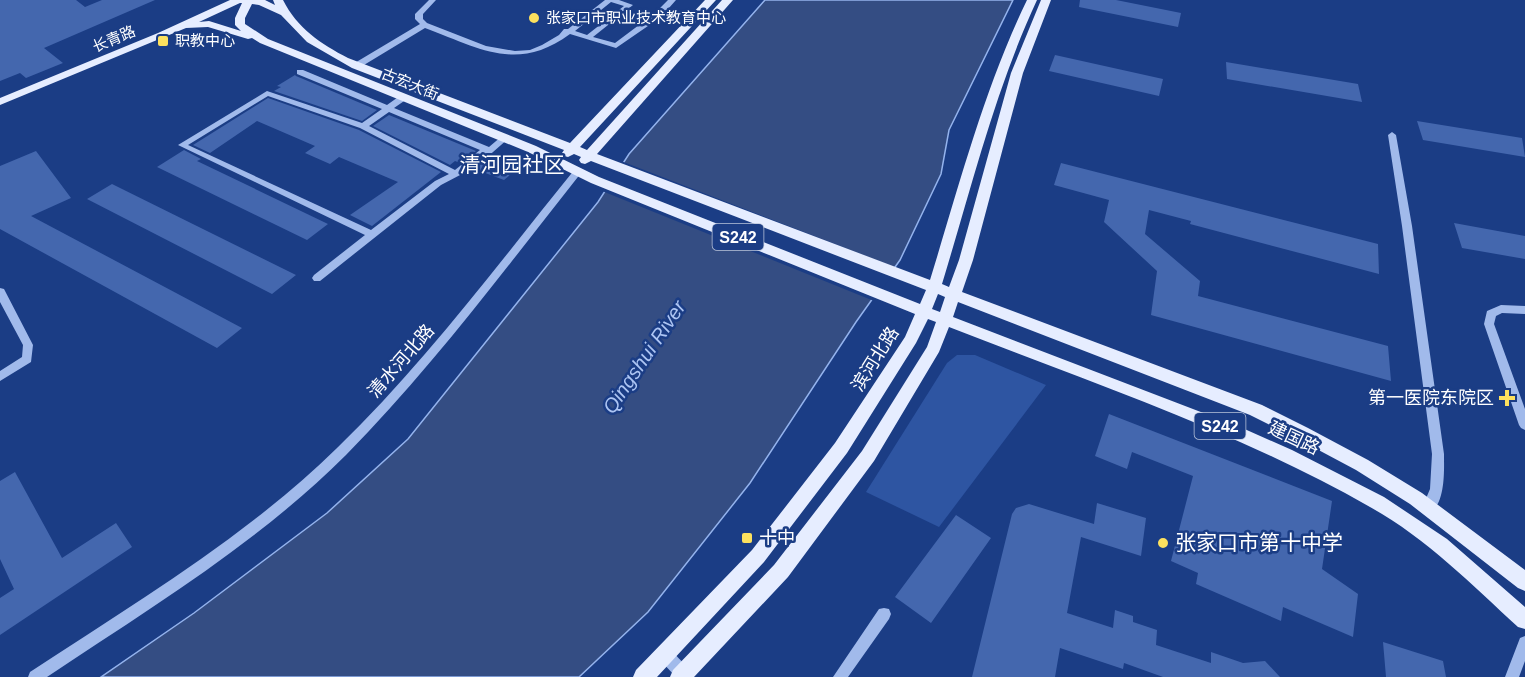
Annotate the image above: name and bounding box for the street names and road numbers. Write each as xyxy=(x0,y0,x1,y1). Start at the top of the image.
street label: 长青路 xyxy=(90,22,138,55)
street label: 古宏大街 xyxy=(379,64,441,103)
road number: S242 xyxy=(712,224,764,250)
street label: 清水河北路 xyxy=(364,320,438,402)
street label: 滨河北路 xyxy=(847,323,903,395)
road number: S242 xyxy=(1194,413,1246,439)
street label: 建国路 xyxy=(1265,418,1323,458)

